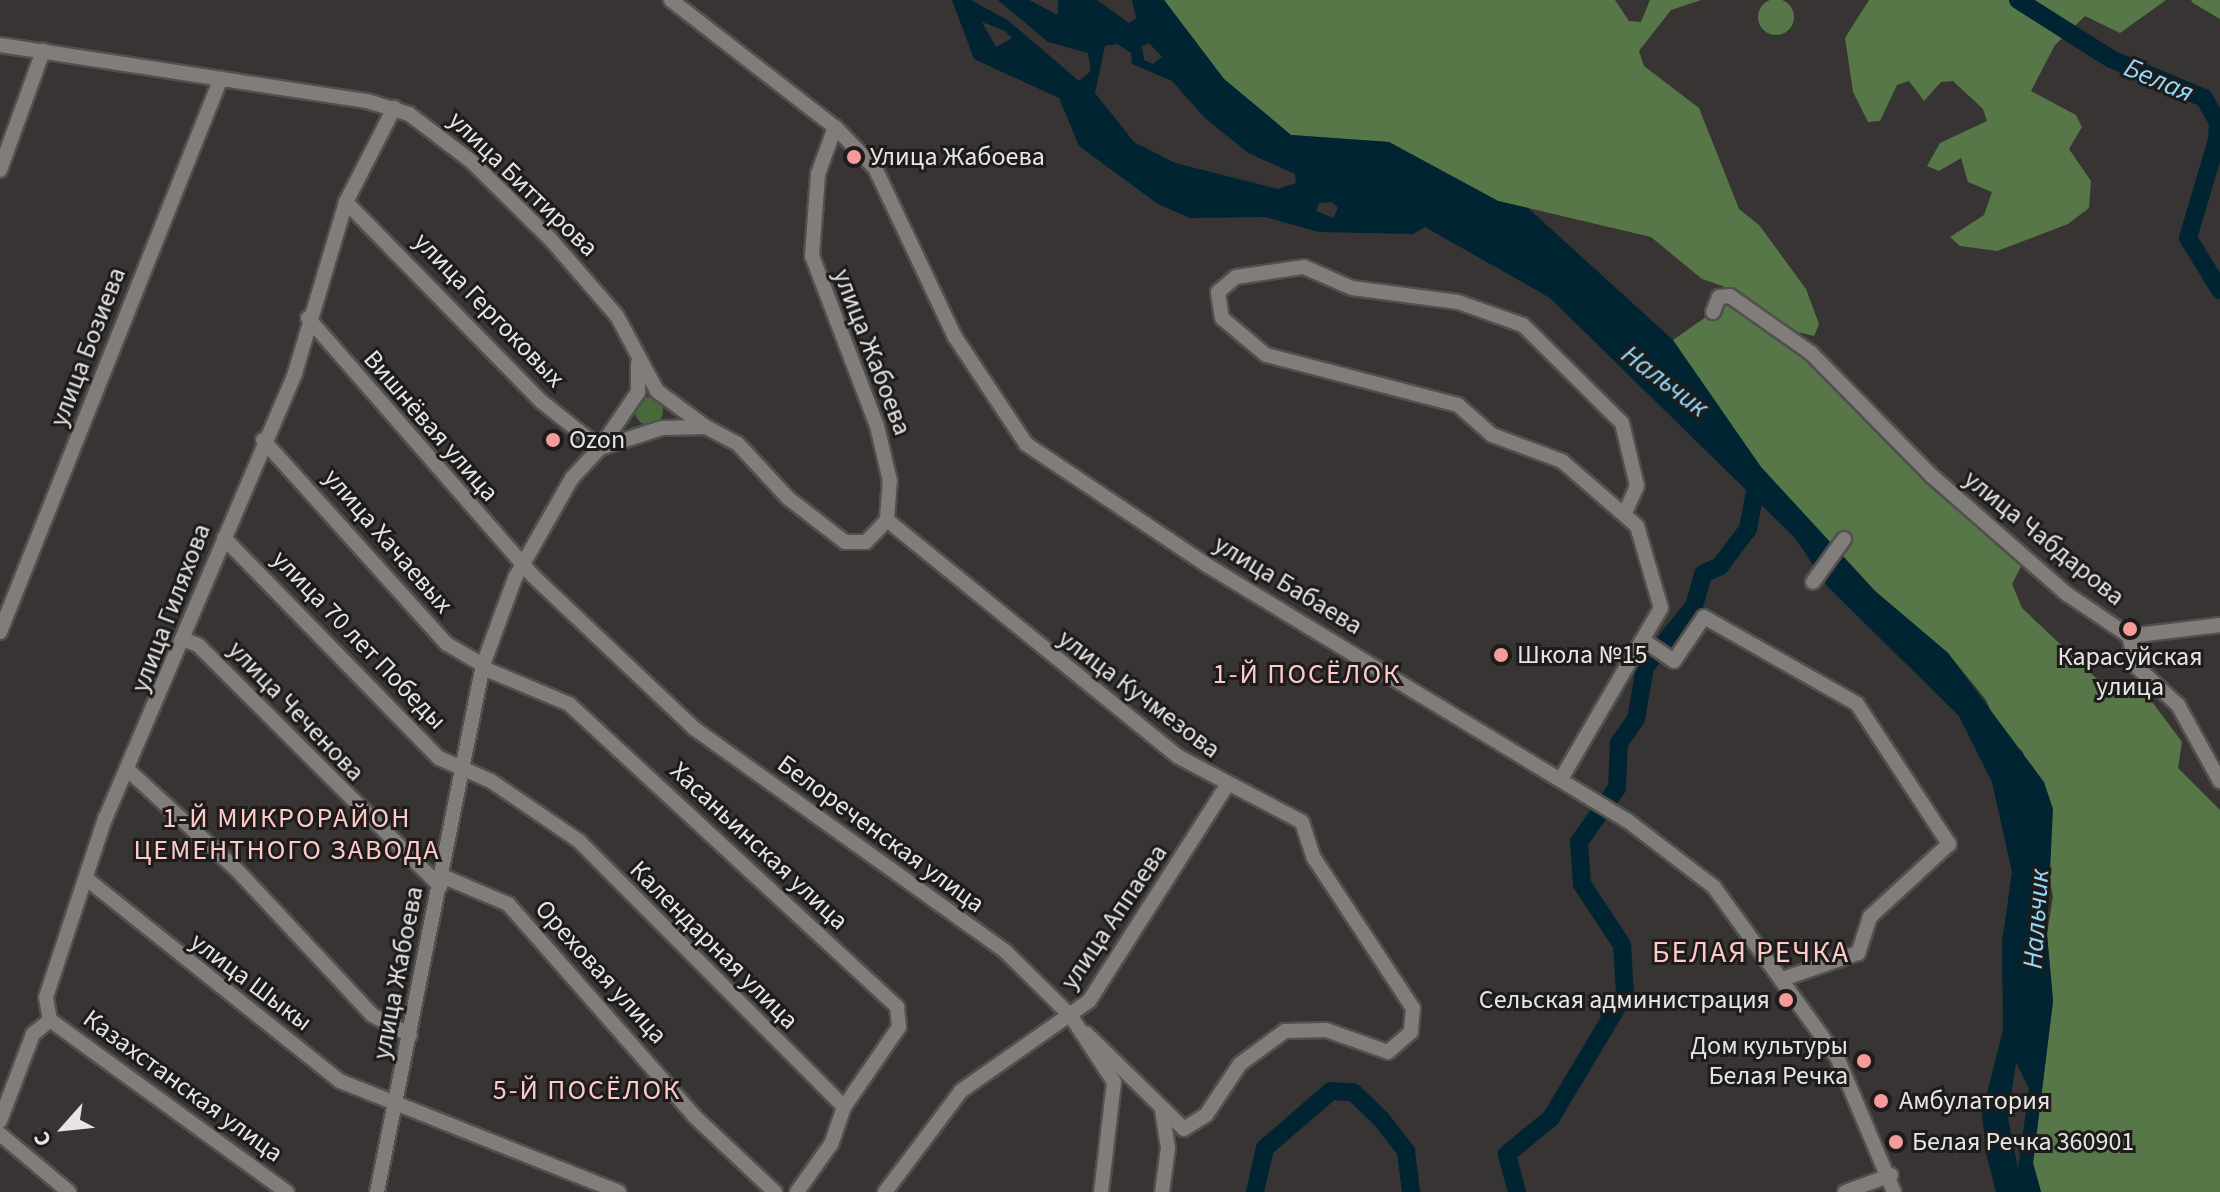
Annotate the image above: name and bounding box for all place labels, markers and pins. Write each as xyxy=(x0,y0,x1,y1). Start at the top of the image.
place label: Улица Жабоева xyxy=(870,141,1045,173)
marker: Улица Жабоева xyxy=(845,148,863,166)
place label: Ozon xyxy=(569,424,625,456)
marker: Ozon xyxy=(544,431,562,449)
marker: Карасуйская улица xyxy=(2121,620,2139,638)
place label: Школа №15 xyxy=(1517,639,1647,671)
place label: Карасуйская улица xyxy=(2057,641,2203,702)
marker: Школа №15 xyxy=(1492,646,1510,664)
place label: Сельская администрация xyxy=(1479,984,1770,1016)
marker: Сельская администрация xyxy=(1777,991,1795,1009)
place label: Дом культуры Белая Речка xyxy=(1690,1030,1848,1092)
marker: Дом культуры Белая Речка xyxy=(1855,1052,1873,1070)
place label: Амбулатория xyxy=(1899,1085,2050,1117)
marker: Амбулатория xyxy=(1870,1090,1892,1112)
place label: Белая Речка 360901 xyxy=(1912,1126,2134,1158)
marker: Белая Речка 360901 xyxy=(1887,1133,1905,1151)

